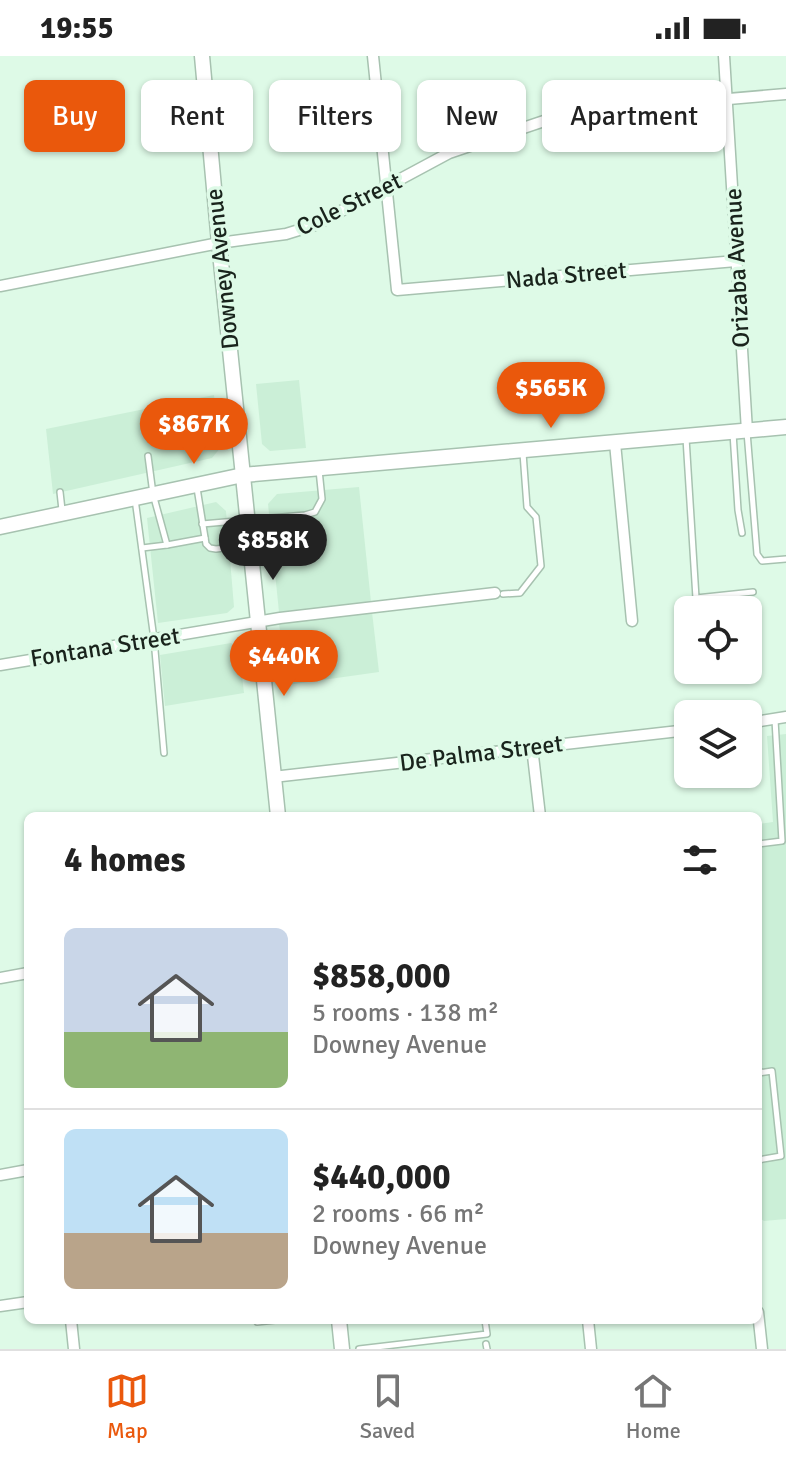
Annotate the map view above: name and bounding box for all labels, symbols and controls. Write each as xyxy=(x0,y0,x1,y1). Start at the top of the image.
text: 19:55 xyxy=(40,10,114,47)
chip: Buy xyxy=(24,80,125,152)
chip: Rent xyxy=(141,80,253,152)
chip: Filters xyxy=(269,80,401,152)
chip: New xyxy=(417,80,526,152)
chip: Apartment xyxy=(542,80,726,152)
street label: Cole Street xyxy=(291,166,407,242)
street label: Downey Avenue xyxy=(199,187,245,351)
street label: Orizaba Avenue xyxy=(718,188,756,348)
street label: Nada Street xyxy=(504,255,628,295)
pin: $565K xyxy=(495,362,607,430)
text: $565K xyxy=(515,372,587,404)
pin: $867K xyxy=(138,398,250,466)
text: $867K xyxy=(158,408,230,440)
pin: $858K xyxy=(217,514,329,582)
text: $858K xyxy=(237,524,309,556)
map controls xyxy=(674,596,762,788)
button: locate xyxy=(674,596,762,684)
street label: Fontana Street xyxy=(28,620,182,674)
pin: $440K xyxy=(228,630,340,698)
text: $440K xyxy=(248,640,320,672)
button: layers xyxy=(674,700,762,788)
street label: De Palma Street xyxy=(398,728,564,778)
icon: filters xyxy=(678,838,722,882)
text: 4 homes xyxy=(64,839,185,881)
text: $858,000 xyxy=(312,955,451,997)
icon: home xyxy=(128,960,224,1056)
text: 5 rooms · 138 m² xyxy=(312,997,499,1029)
text: Downey Avenue xyxy=(312,1029,487,1061)
text: $440,000 xyxy=(312,1156,451,1198)
icon: home xyxy=(128,1161,224,1257)
text: 2 rooms · 66 m² xyxy=(312,1198,485,1230)
text: Downey Avenue xyxy=(312,1230,487,1262)
tab: Map xyxy=(105,1369,149,1444)
tab: Saved xyxy=(360,1369,415,1444)
tab: Home xyxy=(626,1369,681,1444)

